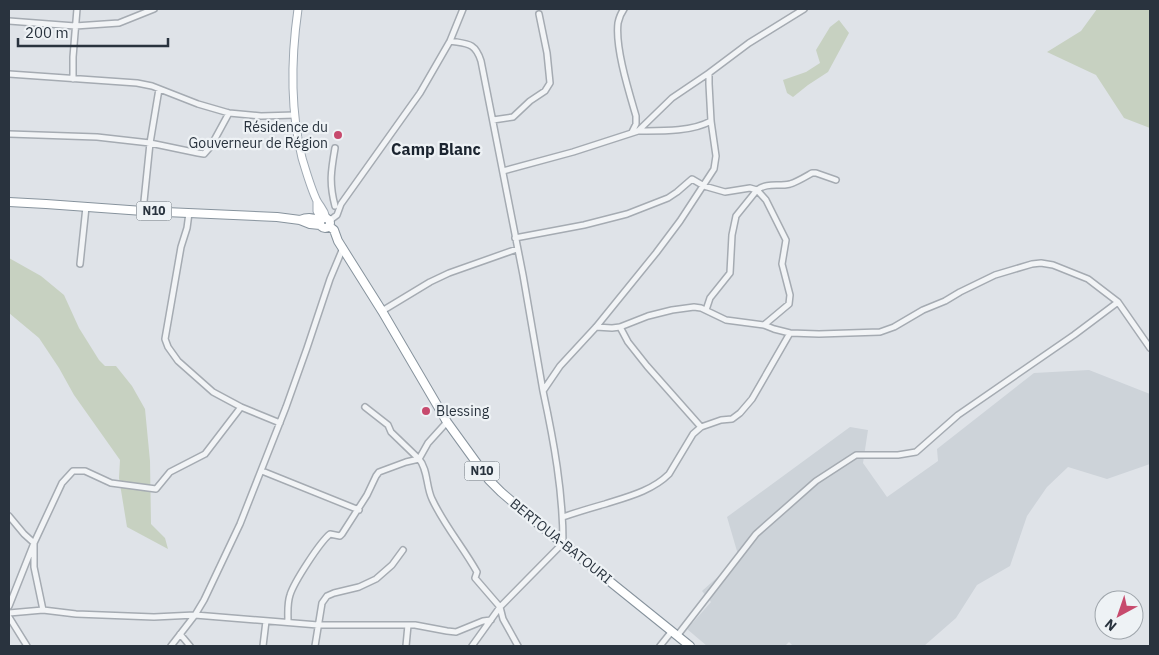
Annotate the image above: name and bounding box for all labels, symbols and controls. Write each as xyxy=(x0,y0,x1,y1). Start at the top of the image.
scale bar xyxy=(18,15,168,47)
text: 200 m xyxy=(25,23,69,42)
place label: Résidence du Gouverneur de Région xyxy=(189,118,328,152)
marker: Résidence du Gouverneur de Région xyxy=(332,129,344,141)
district label: Camp Blanc xyxy=(391,139,481,159)
road number: N10 xyxy=(136,202,172,220)
place label: Blessing xyxy=(436,402,490,420)
marker: Blessing xyxy=(420,405,432,417)
road number: N10 xyxy=(464,462,500,481)
street label: BERTOUA-BATOURI xyxy=(506,494,616,588)
north arrow xyxy=(1094,590,1144,640)
text: N xyxy=(1101,615,1120,635)

